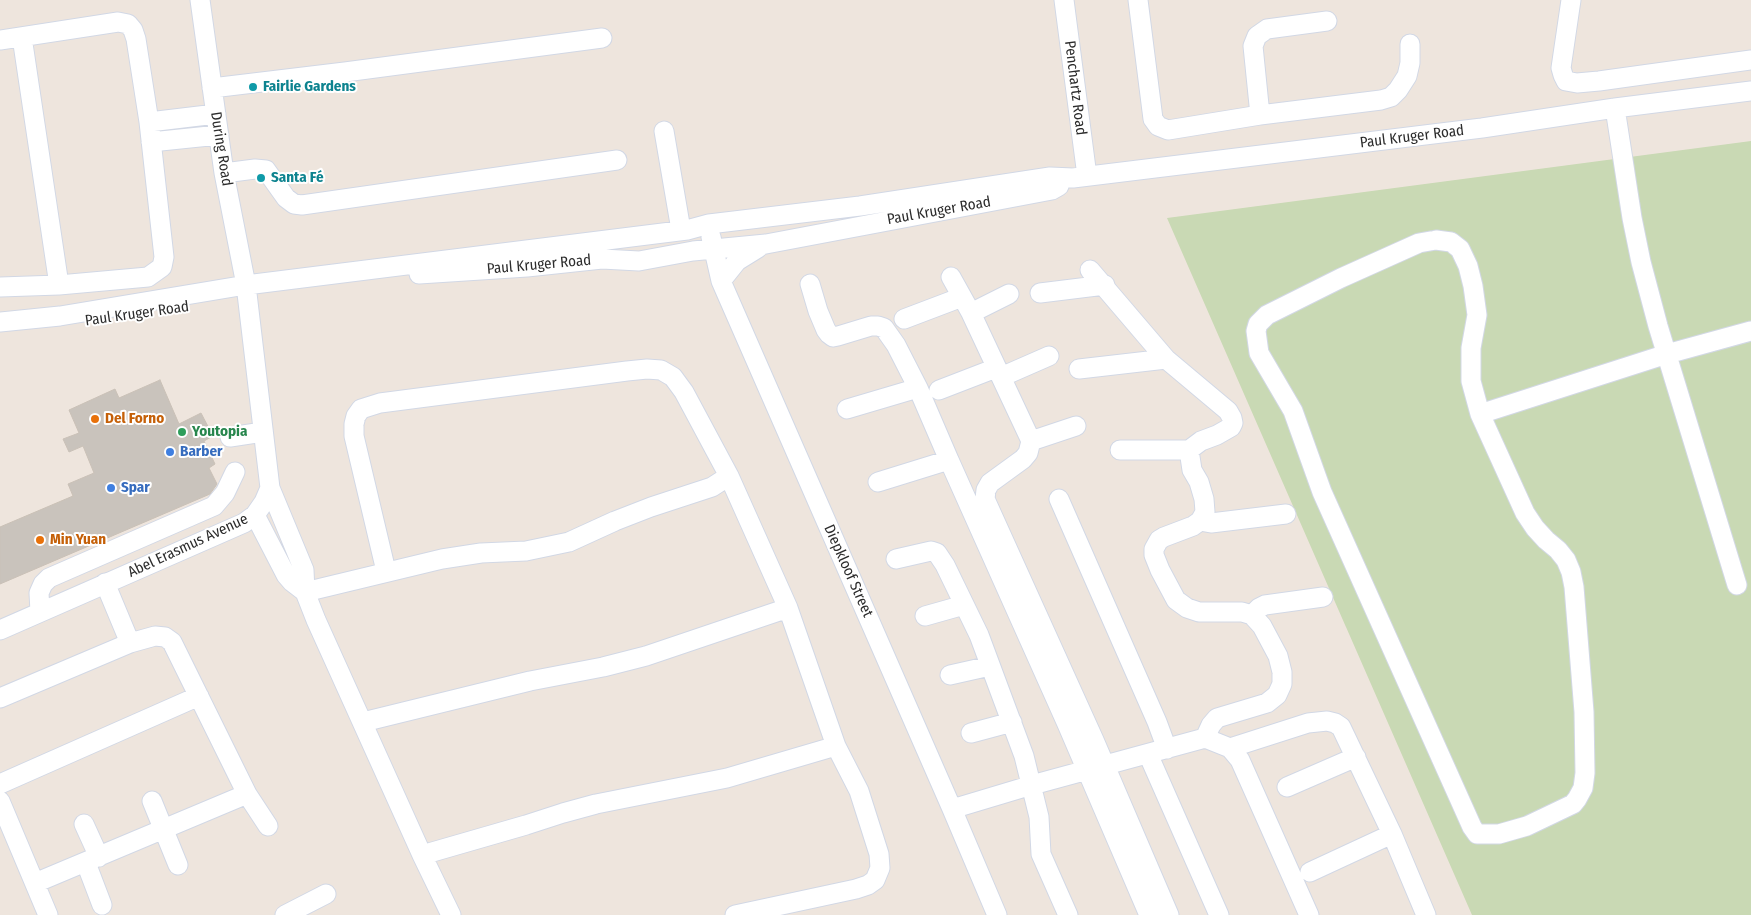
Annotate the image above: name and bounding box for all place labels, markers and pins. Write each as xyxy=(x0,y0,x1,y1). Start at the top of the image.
place label: Fairlie Gardens xyxy=(263,78,356,96)
marker: Fairlie Gardens xyxy=(247,81,259,93)
place label: Santa Fé xyxy=(271,169,323,187)
marker: Santa Fé xyxy=(255,172,267,184)
place label: Del Forno xyxy=(105,410,164,428)
marker: Del Forno xyxy=(89,413,101,425)
place label: Youtopia xyxy=(192,423,247,441)
marker: Youtopia xyxy=(176,426,188,438)
place label: Barber xyxy=(180,443,223,461)
marker: Barber xyxy=(164,446,176,458)
place label: Spar xyxy=(121,479,150,497)
marker: Spar xyxy=(105,482,117,494)
place label: Min Yuan xyxy=(50,531,106,549)
marker: Min Yuan xyxy=(34,534,46,546)

